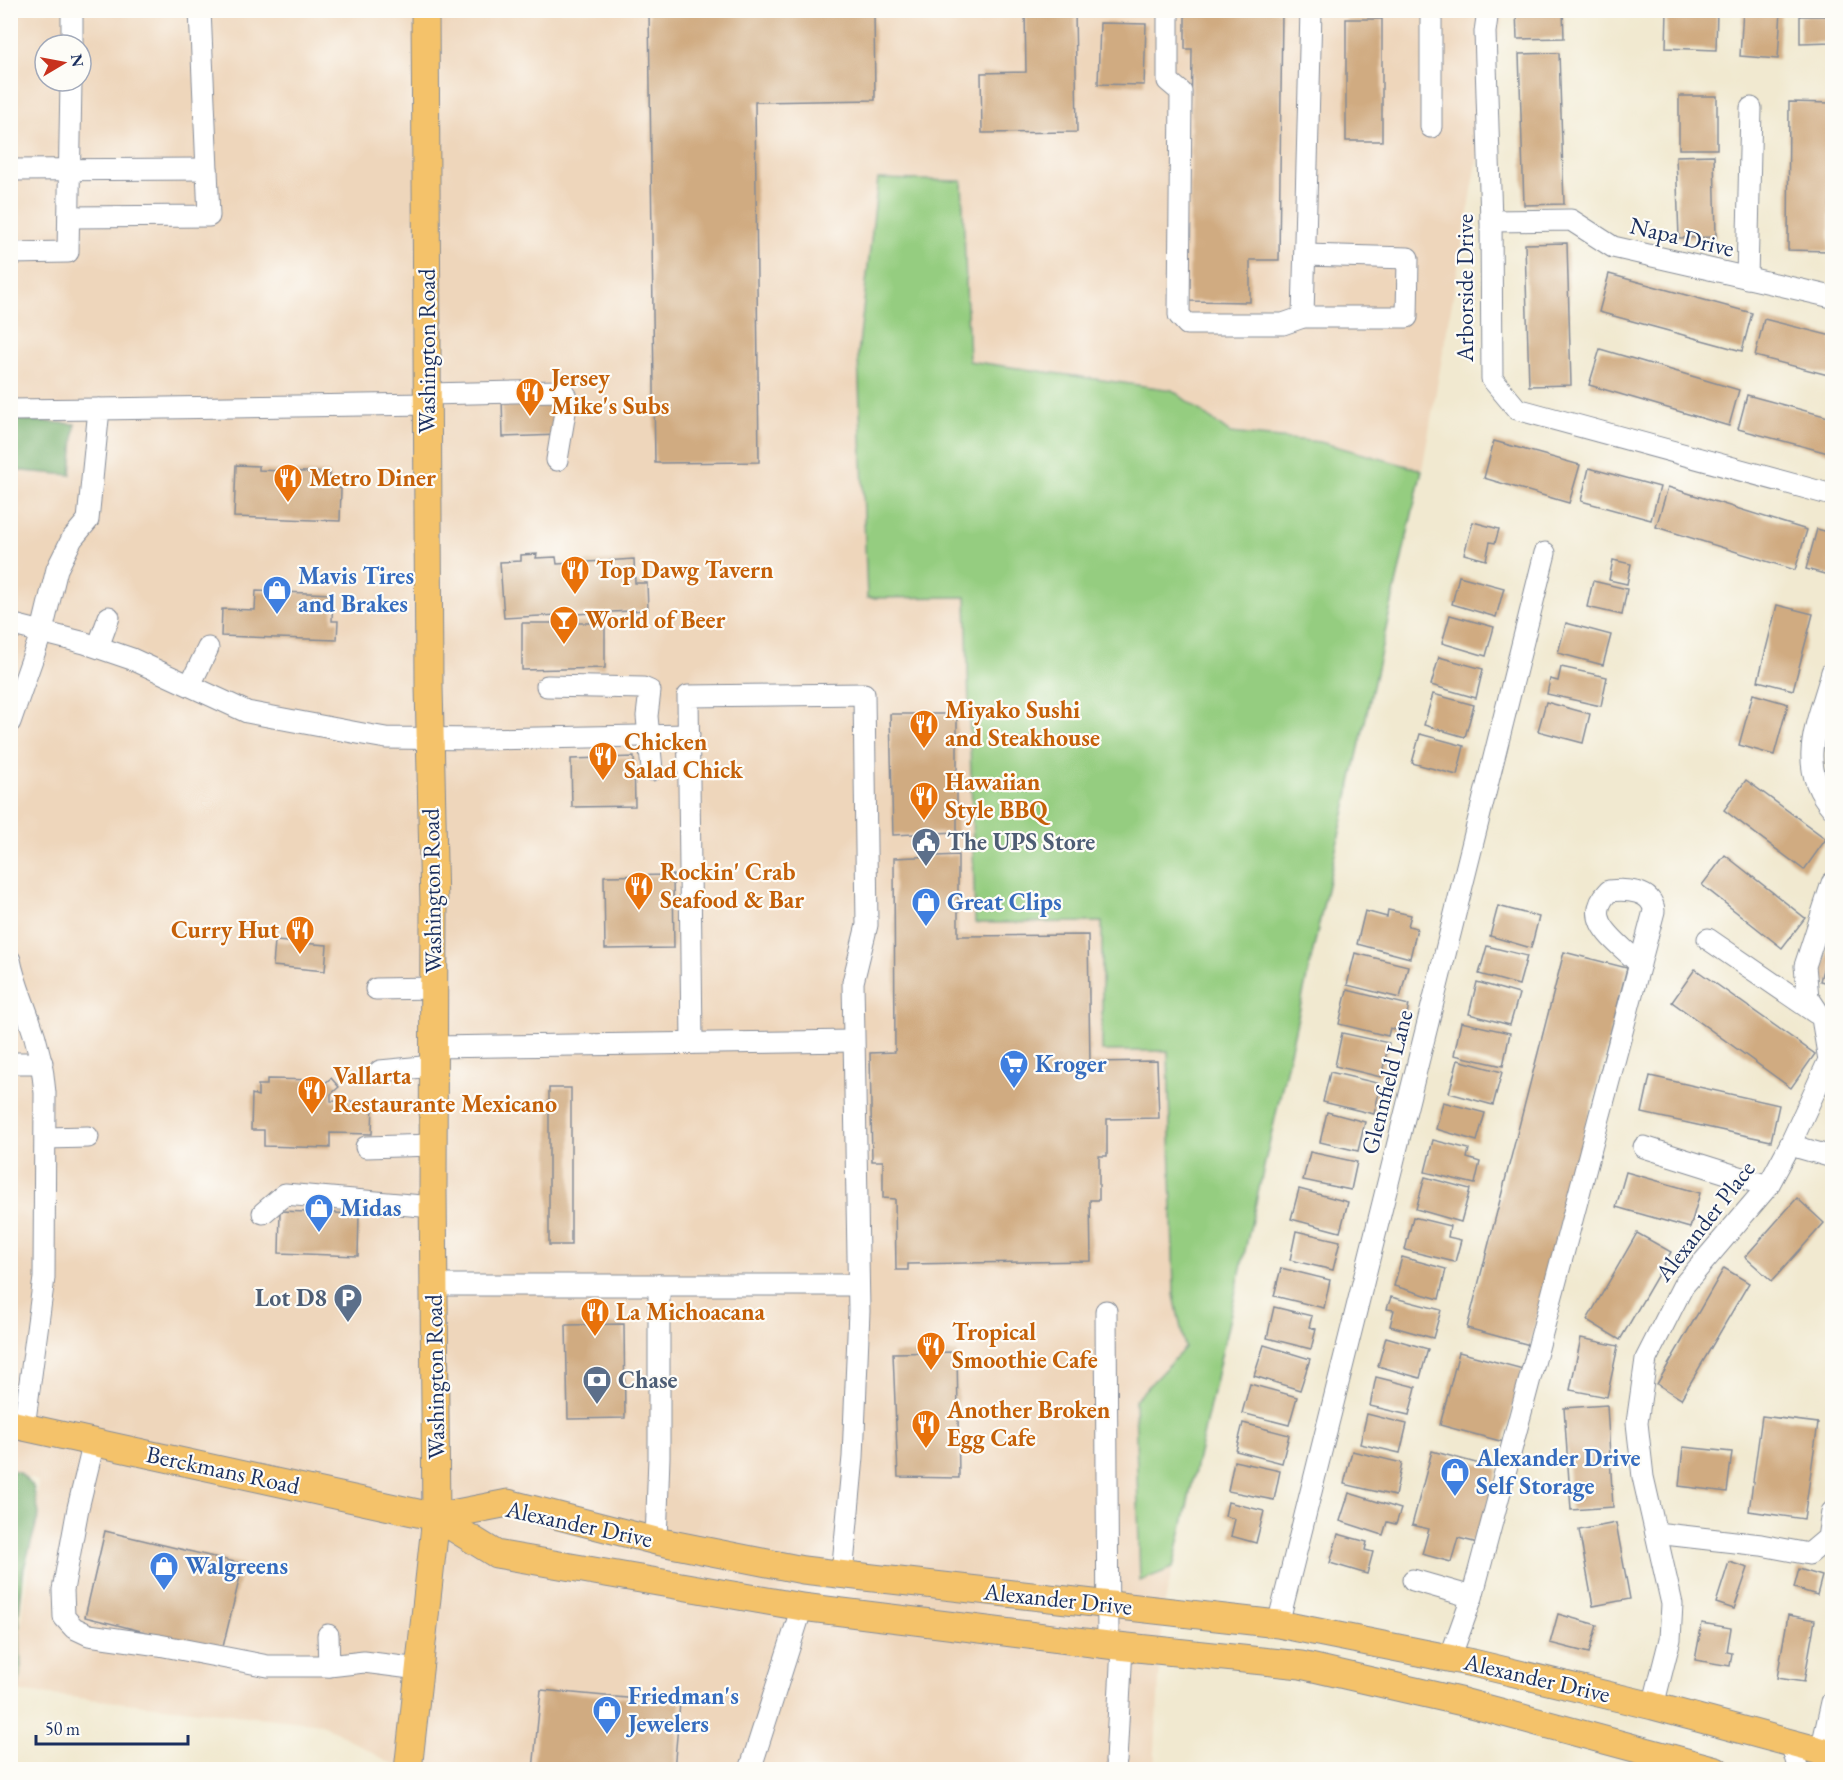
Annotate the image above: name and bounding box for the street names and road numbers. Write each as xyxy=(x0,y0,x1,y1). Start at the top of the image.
street label: Napa Drive xyxy=(1627,209,1737,264)
street label: Arborside Drive xyxy=(1449,214,1480,363)
street label: Washington Road xyxy=(411,267,442,434)
street label: Washington Road xyxy=(415,807,448,974)
street label: Glennfield Lane xyxy=(1354,1006,1419,1157)
street label: Alexander Place xyxy=(1647,1154,1761,1288)
street label: Washington Road xyxy=(418,1293,451,1460)
street label: Berckmans Road xyxy=(143,1438,304,1501)
street label: Alexander Drive xyxy=(502,1493,655,1554)
street label: Alexander Drive xyxy=(981,1575,1134,1622)
street label: Alexander Drive xyxy=(1460,1645,1613,1709)

